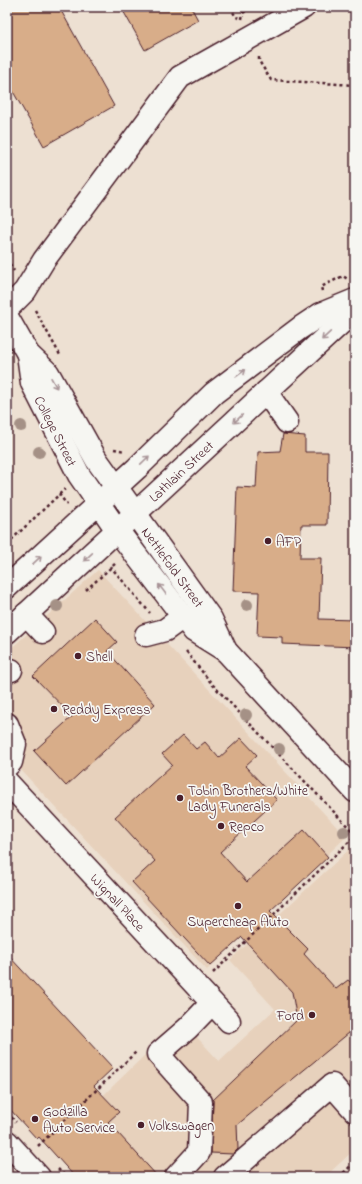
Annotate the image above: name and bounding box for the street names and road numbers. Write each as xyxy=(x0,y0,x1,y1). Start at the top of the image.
street label: College Street xyxy=(27,393,82,471)
street label: Lathlain Street xyxy=(145,436,219,508)
street label: Nettlefold Street xyxy=(135,523,208,613)
street label: Wignall Place xyxy=(84,869,150,938)

